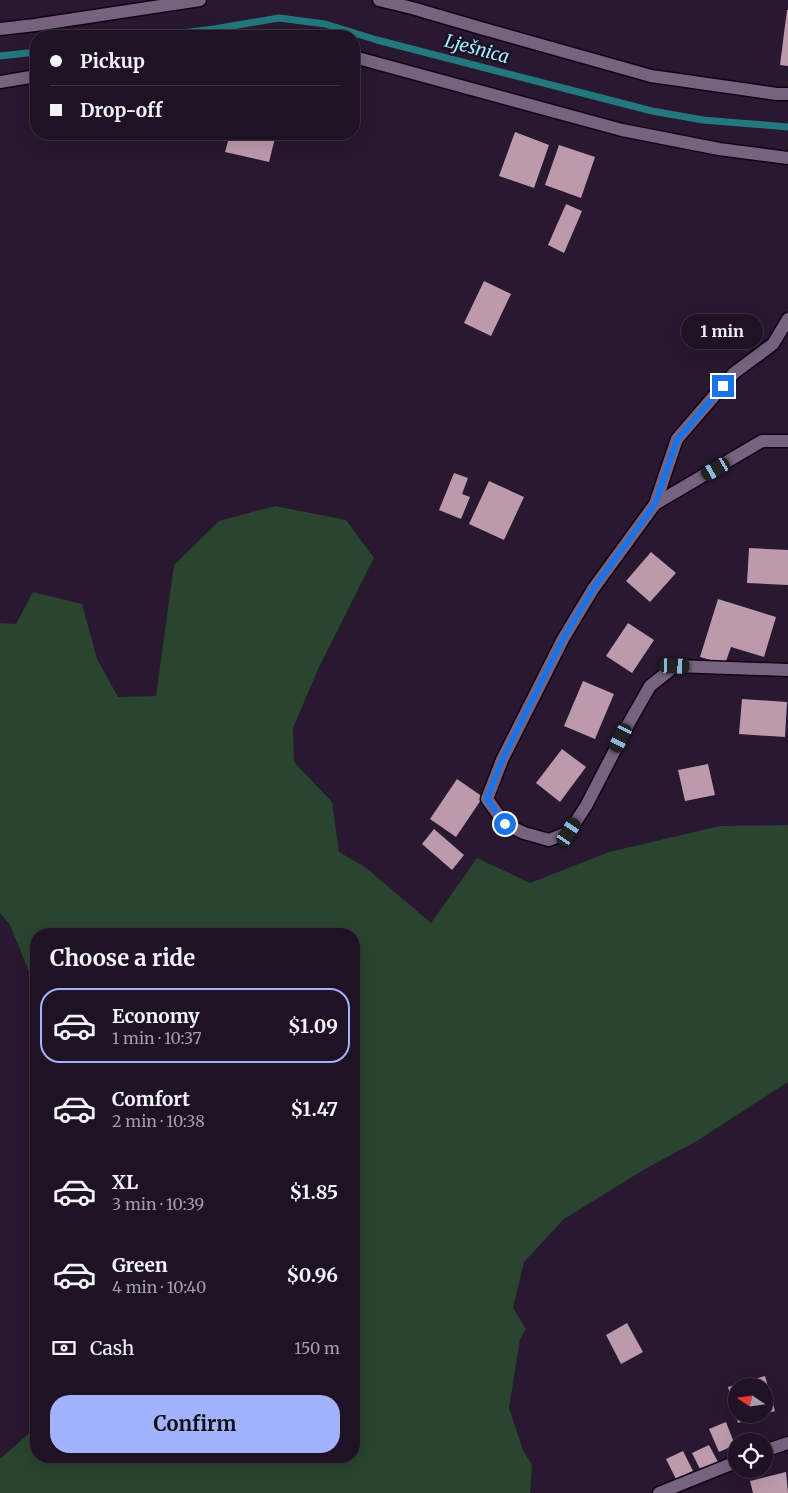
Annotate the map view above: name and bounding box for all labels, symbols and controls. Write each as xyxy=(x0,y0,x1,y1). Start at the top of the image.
water label: Lješnica xyxy=(442,29,512,68)
text: Pickup xyxy=(80,49,145,73)
text: Drop-off xyxy=(80,98,162,122)
callout: 1 min xyxy=(682,314,764,348)
text: 1 min xyxy=(700,321,744,341)
route end xyxy=(712,375,734,397)
car xyxy=(699,455,732,483)
car xyxy=(659,658,690,674)
car xyxy=(607,721,634,755)
route start xyxy=(494,813,516,835)
car xyxy=(554,815,583,849)
text: Choose a ride xyxy=(50,944,195,972)
icon: car xyxy=(52,1003,97,1048)
text: Economy xyxy=(112,1004,200,1028)
text: $1.09 xyxy=(288,1014,338,1038)
text: 1 min · 10:37 xyxy=(112,1028,202,1048)
icon: car xyxy=(52,1086,97,1131)
text: Comfort xyxy=(112,1087,190,1111)
text: $1.47 xyxy=(290,1097,338,1121)
text: 2 min · 10:38 xyxy=(112,1111,205,1131)
icon: car xyxy=(52,1169,97,1214)
text: XL xyxy=(112,1170,138,1194)
text: $1.85 xyxy=(290,1180,338,1204)
text: 3 min · 10:39 xyxy=(112,1194,204,1214)
icon: car xyxy=(52,1252,97,1297)
text: Green xyxy=(112,1253,168,1277)
text: $0.96 xyxy=(286,1263,338,1287)
text: 4 min · 10:40 xyxy=(112,1277,206,1297)
icon: cash xyxy=(50,1334,78,1362)
text: Cash xyxy=(90,1336,134,1360)
text: 150 m xyxy=(294,1338,340,1358)
north arrow xyxy=(728,1378,772,1422)
map controls xyxy=(728,1378,773,1478)
button: Confirm xyxy=(50,1395,340,1453)
button: locate xyxy=(728,1433,773,1478)

